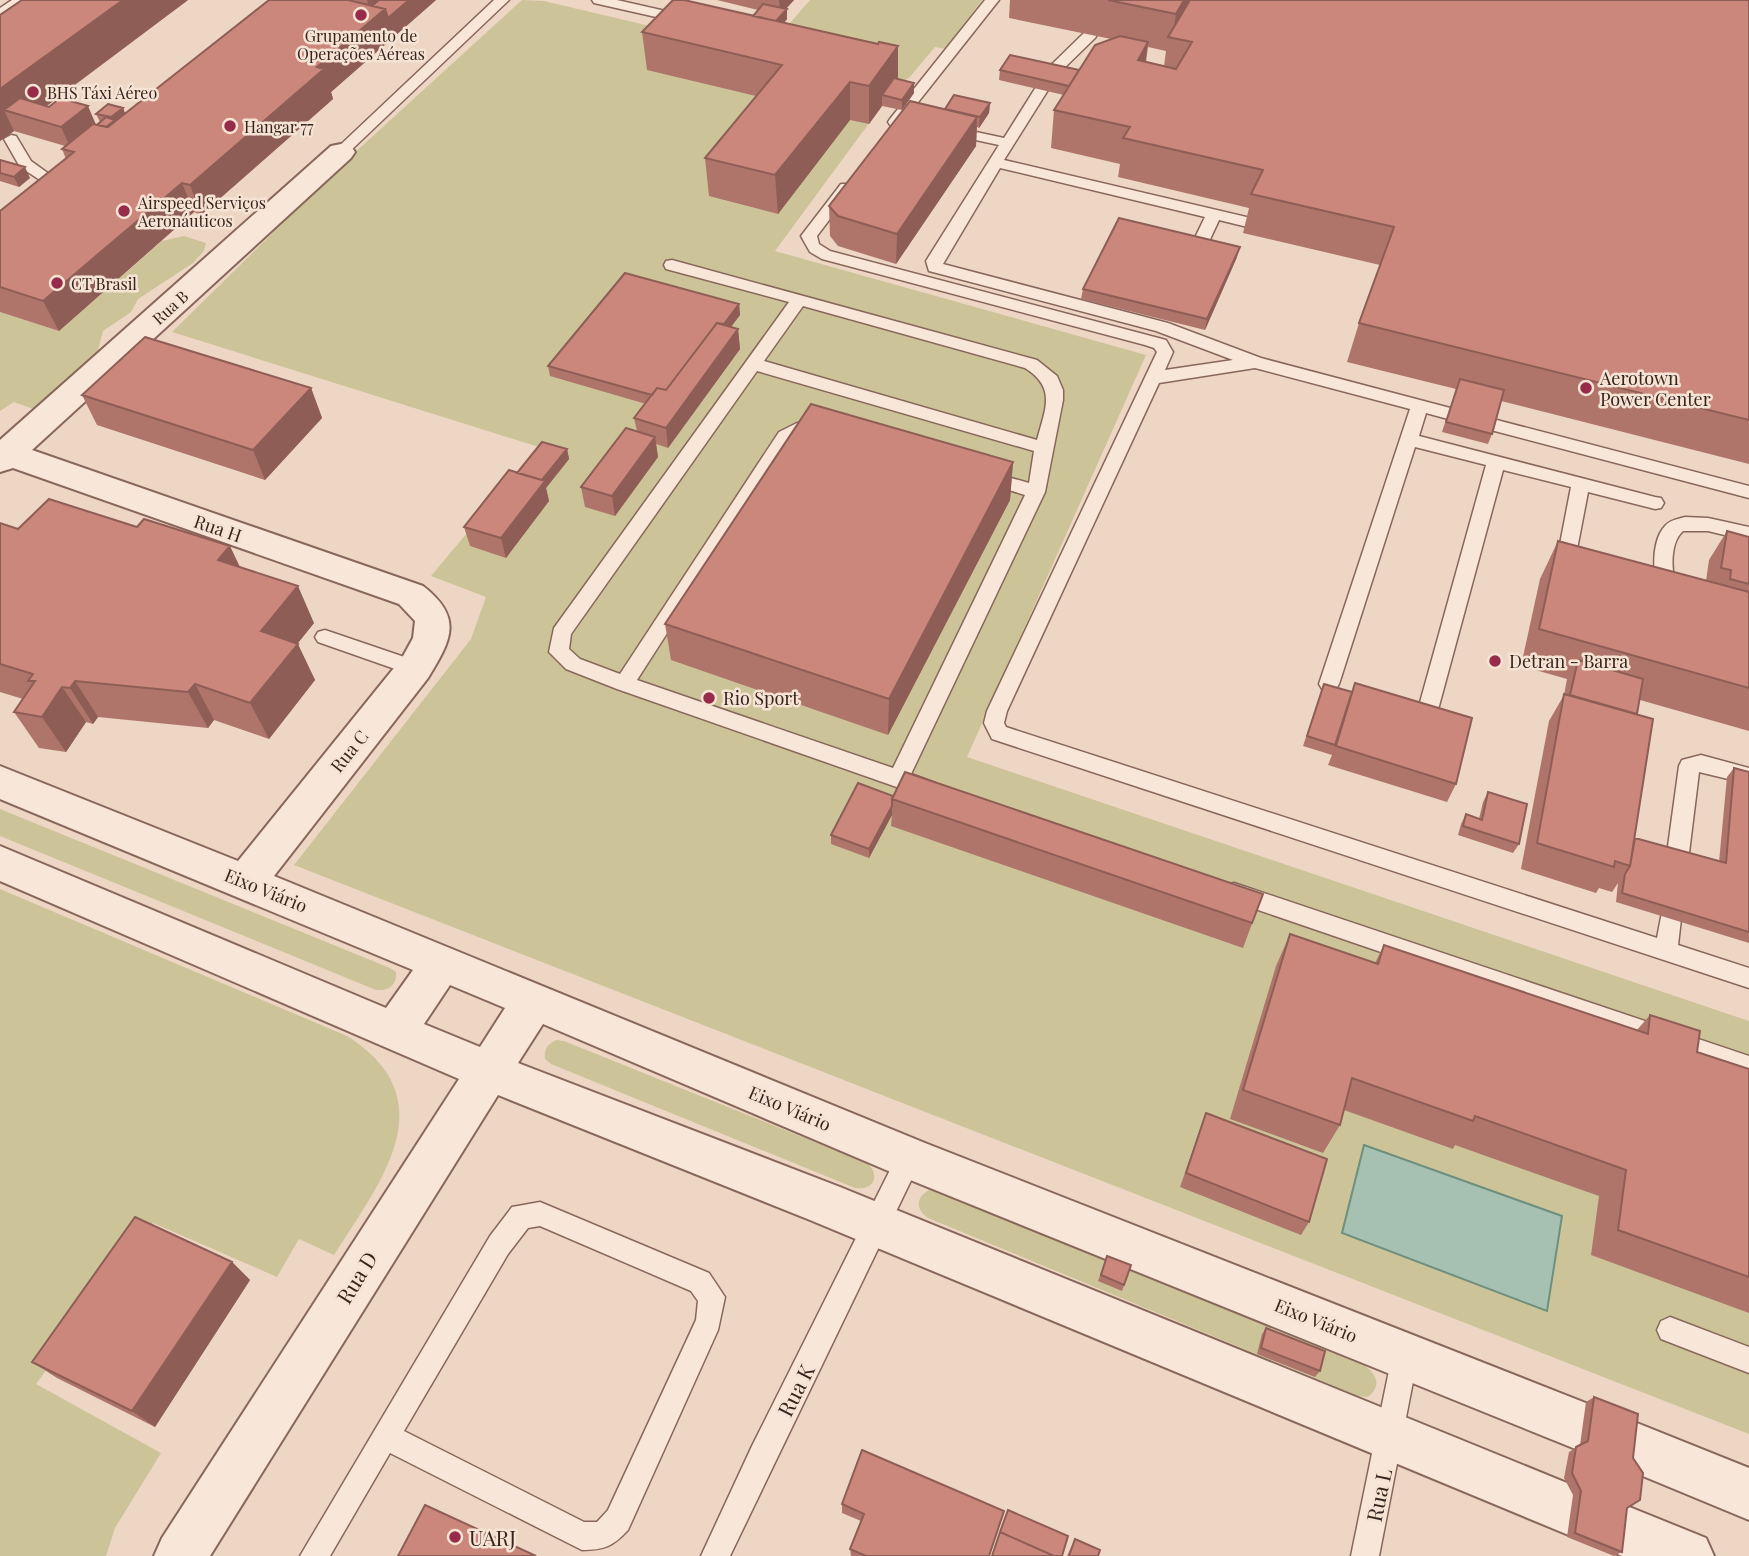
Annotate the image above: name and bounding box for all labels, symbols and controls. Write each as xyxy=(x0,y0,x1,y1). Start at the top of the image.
marker: Grupamento de Operações Aéreas xyxy=(353,7,369,23)
place label: Grupamento de Operações Aéreas xyxy=(297,25,425,64)
place label: BHS Táxi Aéreo xyxy=(47,82,157,103)
marker: BHS Táxi Aéreo xyxy=(25,84,41,100)
place label: Hangar 77 xyxy=(244,116,314,137)
marker: Hangar 77 xyxy=(222,118,238,134)
place label: Airspeed Serviços Aeronáuticos xyxy=(137,192,266,231)
marker: Airspeed Serviços Aeronáuticos xyxy=(116,203,132,219)
place label: CT Brasil xyxy=(71,273,137,294)
marker: CT Brasil xyxy=(49,275,65,291)
street label: Rua B xyxy=(148,285,192,329)
place label: Aerotown Power Center xyxy=(1599,366,1711,411)
marker: Aerotown Power Center xyxy=(1578,380,1594,396)
street label: Rua H xyxy=(191,509,245,547)
place label: Detran - Barra xyxy=(1509,649,1628,673)
marker: Detran - Barra xyxy=(1487,653,1503,669)
place label: Rio Sport xyxy=(723,686,799,710)
marker: Rio Sport xyxy=(701,690,717,706)
street label: Rua C xyxy=(325,725,373,777)
street label: Eixo Viário xyxy=(221,863,311,918)
street label: Eixo Viário xyxy=(745,1080,835,1136)
street label: Rua D xyxy=(329,1246,383,1308)
street label: Eixo Viário xyxy=(1271,1293,1361,1348)
street label: Rua K xyxy=(770,1359,820,1421)
street label: Rua L xyxy=(1359,1466,1397,1524)
place label: UARJ xyxy=(469,1523,516,1551)
marker: UARJ xyxy=(447,1529,463,1545)

